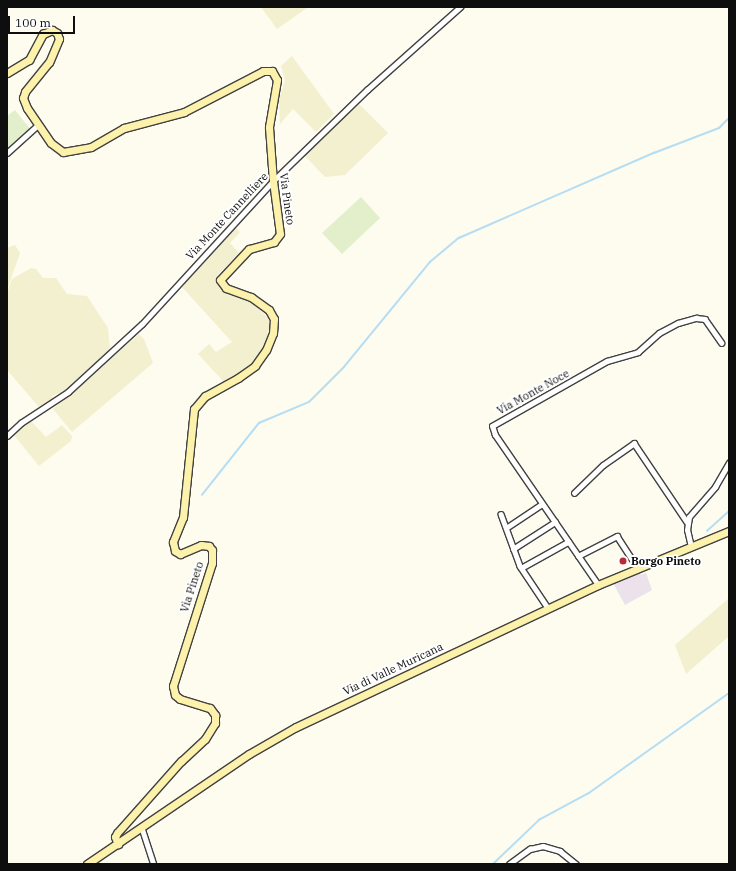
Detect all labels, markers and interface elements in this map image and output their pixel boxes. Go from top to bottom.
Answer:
scale bar [10,8,77,34]
text: 100 m [15,15,51,30]
street label: Via Monte Cannelliere [183,170,271,262]
street label: Via Pineto [277,172,297,226]
street label: Via Monte Noce [495,367,571,417]
place label: Borgo Pineto [631,554,701,568]
marker: Borgo Pineto [618,556,628,566]
street label: Via Pineto [178,560,206,614]
street label: Via di Valle Muricana [341,640,445,698]

